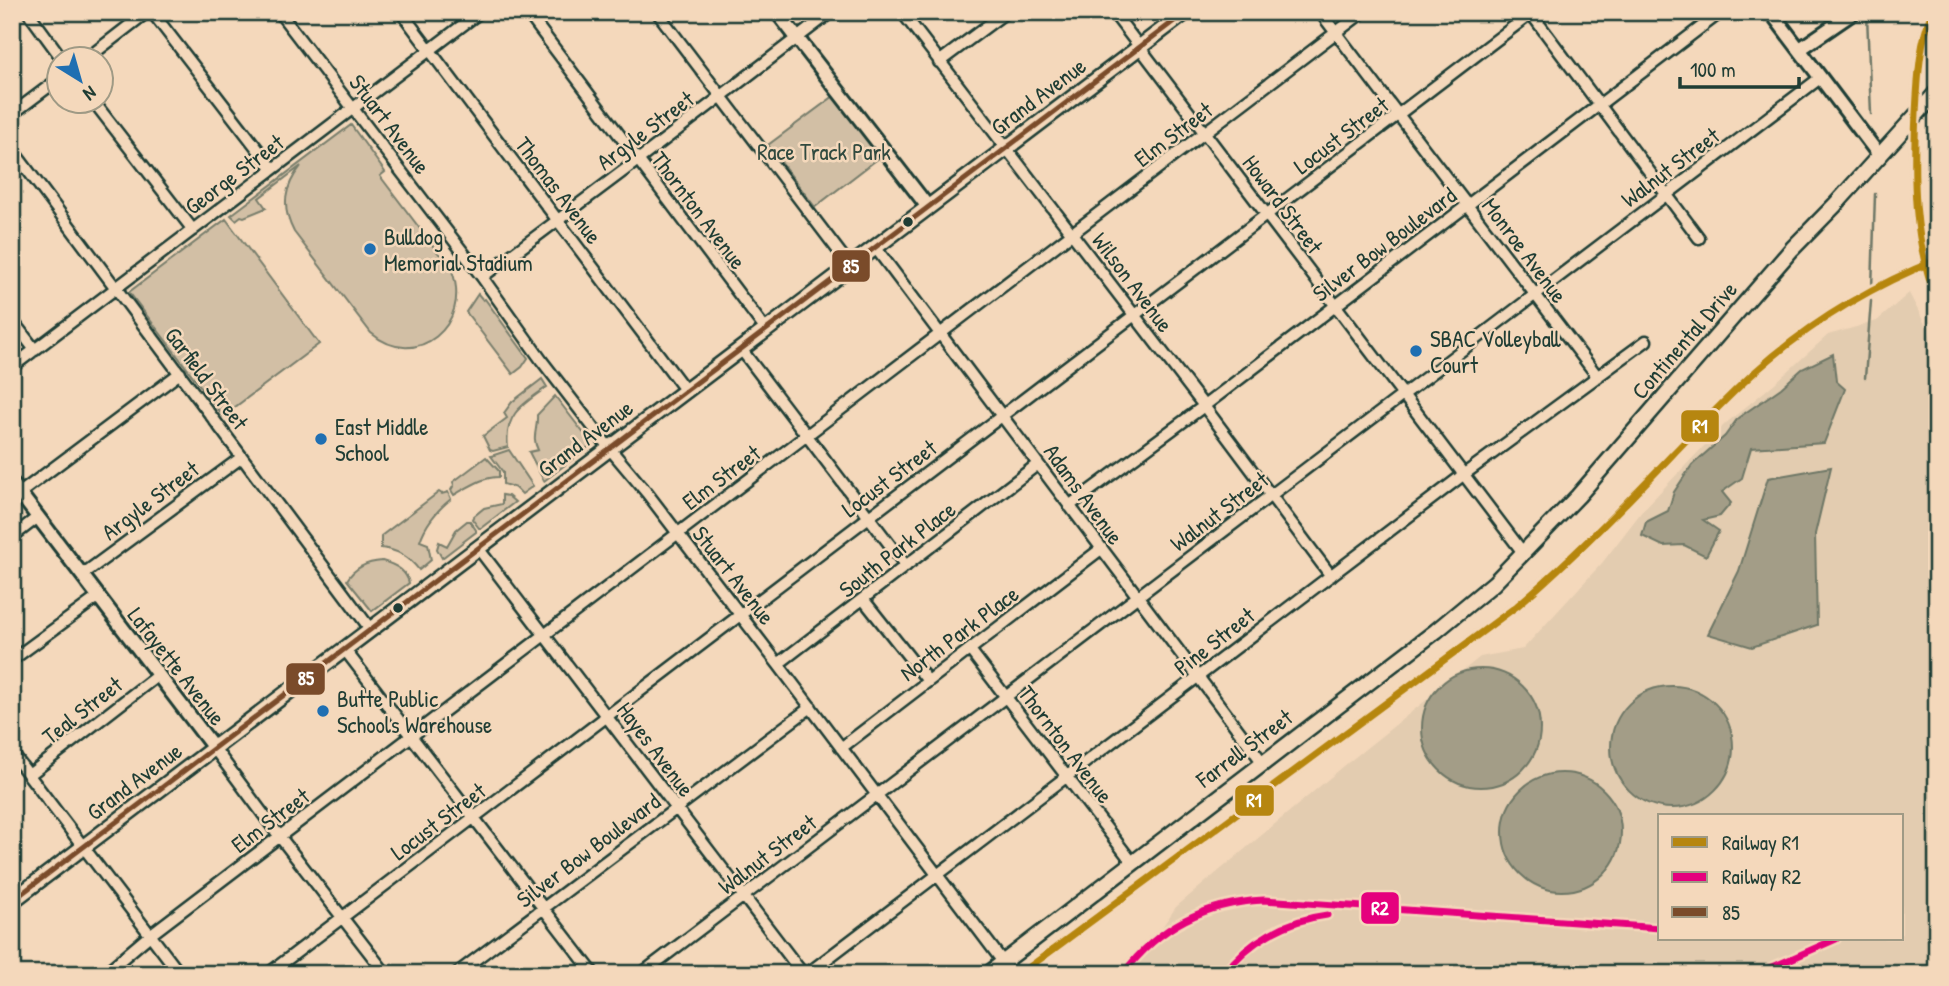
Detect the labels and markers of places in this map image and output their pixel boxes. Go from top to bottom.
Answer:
unlabelled marker [901,215,915,229]
place label: Bulldog Memorial Stadium [384,221,533,278]
marker: Bulldog Memorial Stadium [362,241,378,257]
place label: SBAC Volleyball Court [1430,323,1562,380]
marker: SBAC Volleyball Court [1408,343,1424,359]
place label: East Middle School [335,411,428,468]
marker: East Middle School [313,431,329,447]
unlabelled marker [391,601,405,615]
place label: Butte Public Schools Warehouse [337,683,492,740]
marker: Butte Public Schools Warehouse [315,703,331,719]

